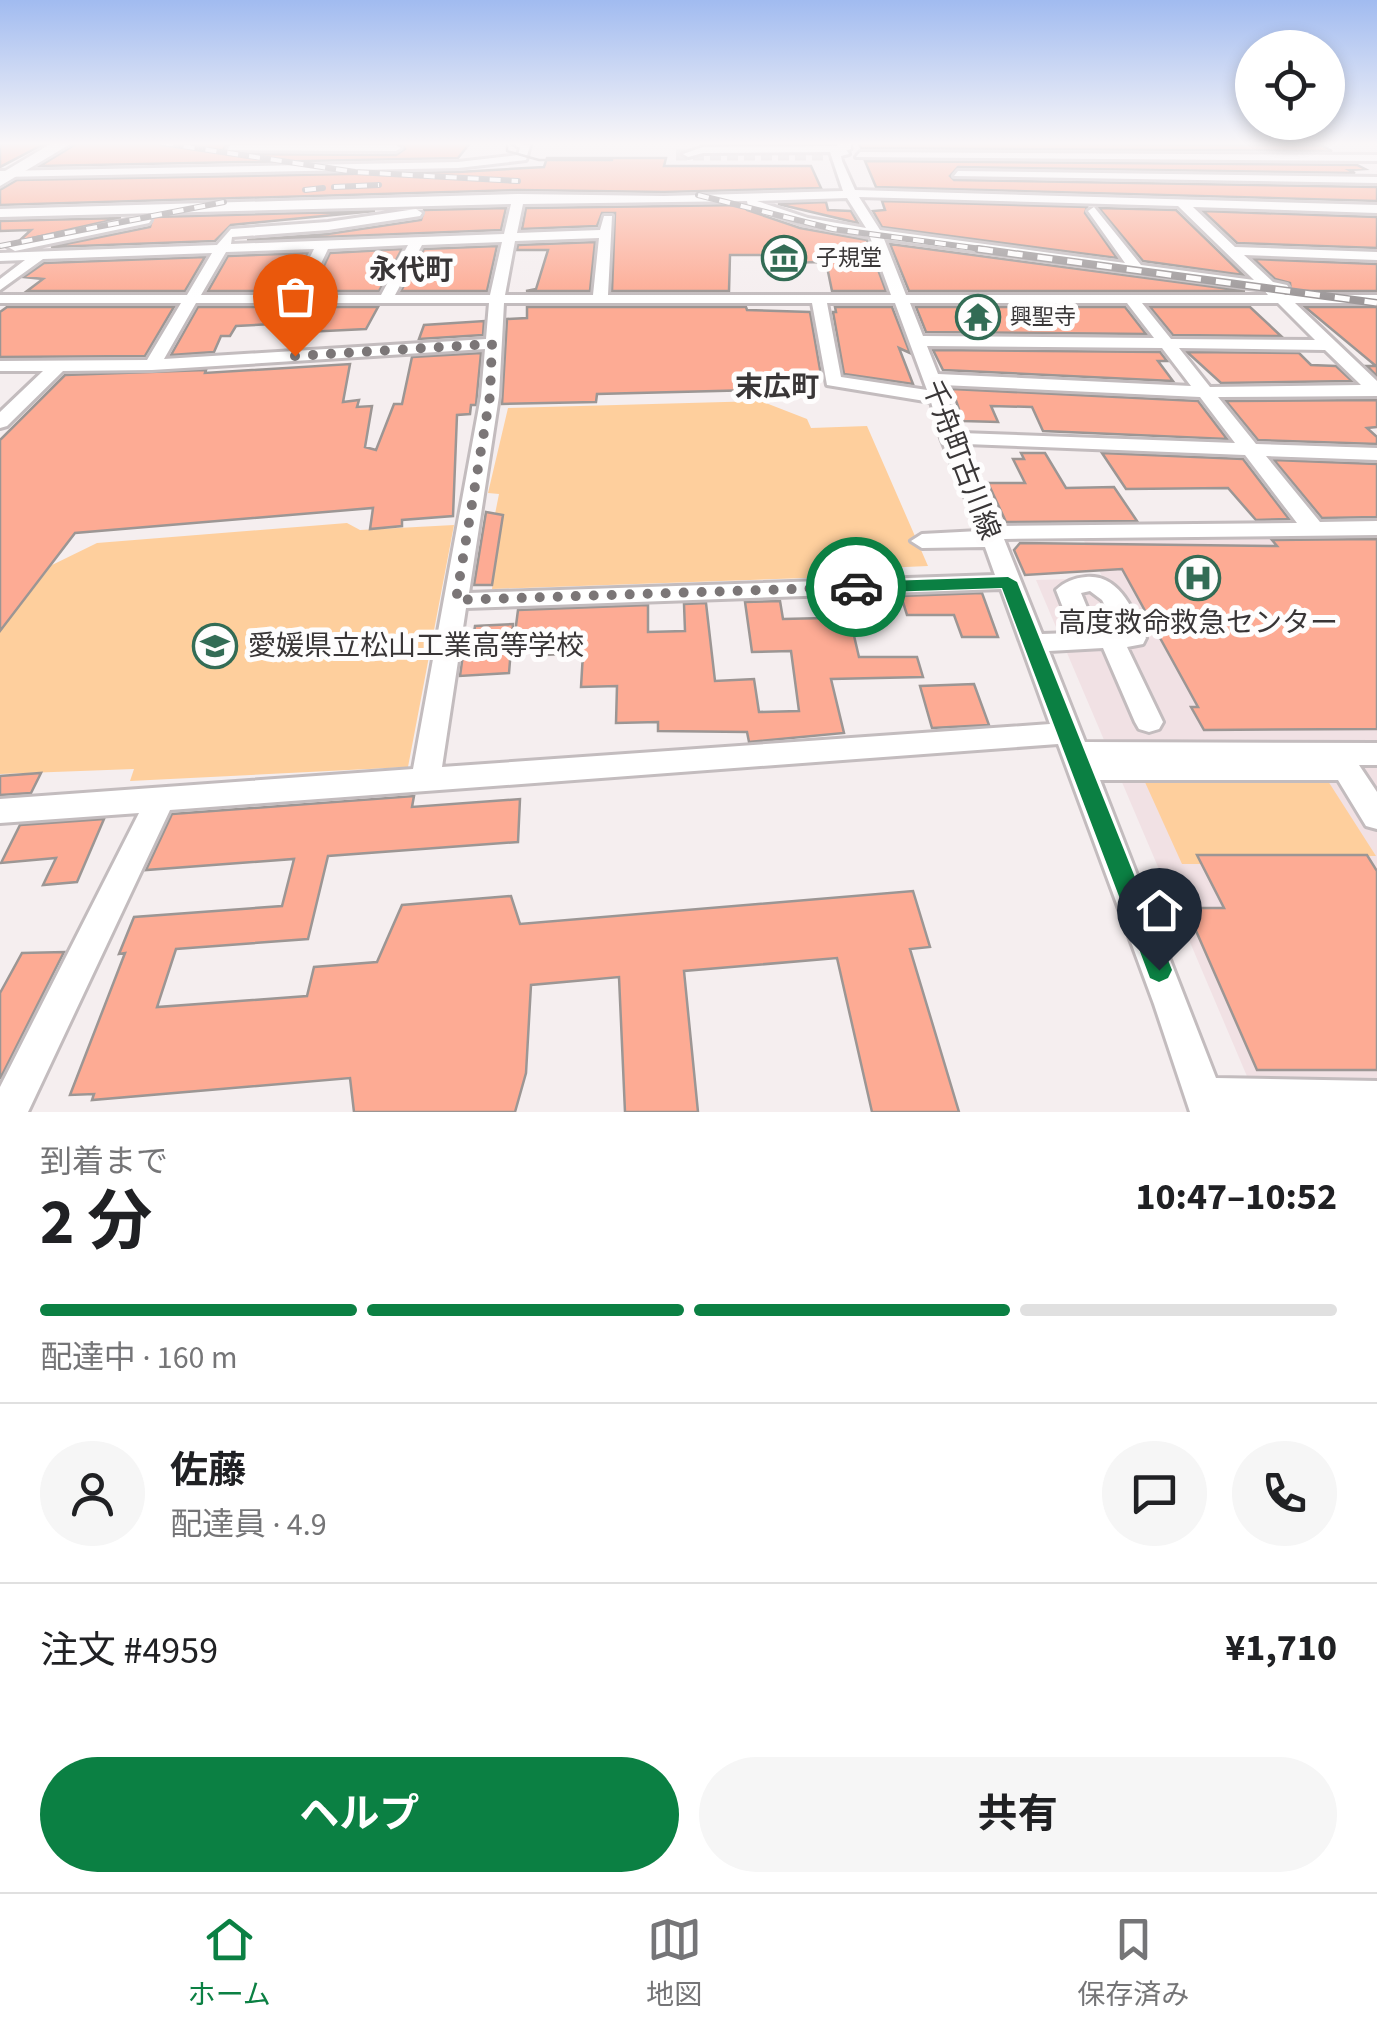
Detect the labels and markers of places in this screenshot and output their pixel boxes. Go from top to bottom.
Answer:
museum icon: 子規堂 [761,235,807,281]
place label: 子規堂 [816,242,882,274]
pin [253,254,338,357]
temple icon: 興聖寺 [955,294,1001,340]
place label: 興聖寺 [1010,301,1076,333]
hospital icon: 高度救命救急センター [1175,555,1221,601]
place label: 高度救命救急センター [1058,603,1338,643]
school or university icon: 愛媛県立松山工業高等学校 [192,623,238,669]
place label: 愛媛県立松山工業高等学校 [248,626,584,666]
pin [1117,868,1202,971]

